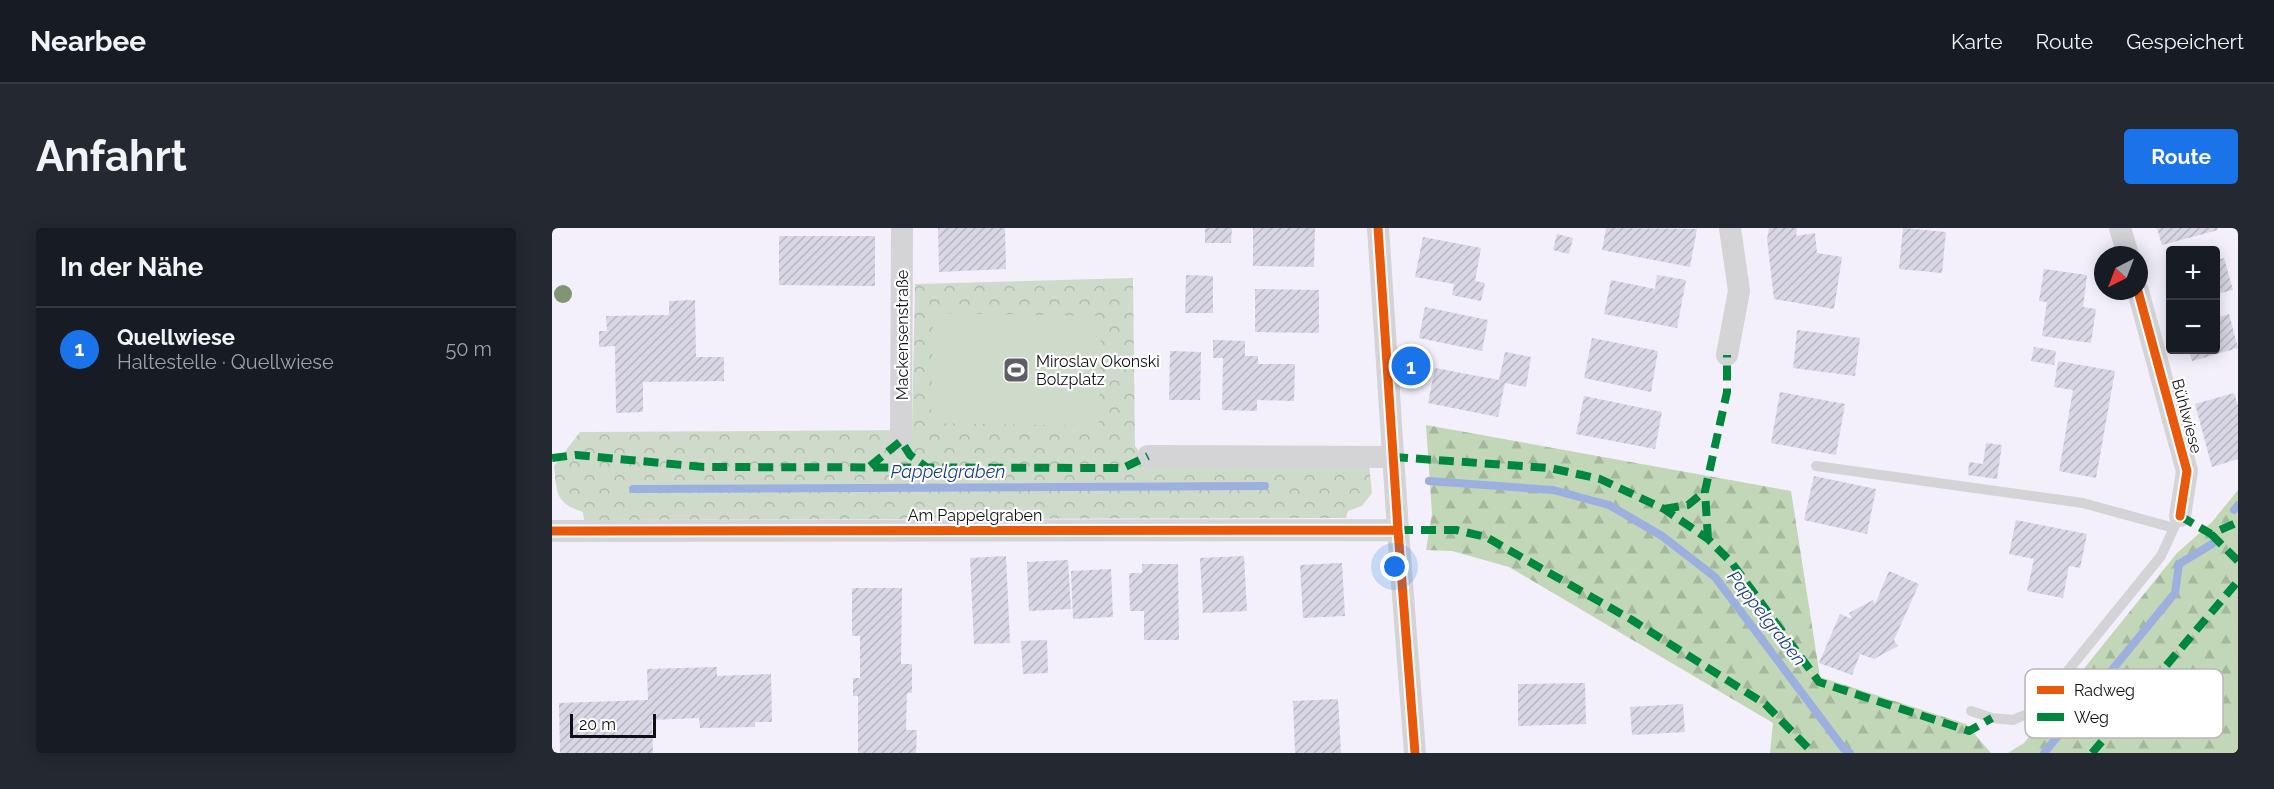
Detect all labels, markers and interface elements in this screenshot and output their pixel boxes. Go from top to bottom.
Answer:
text: Nearbee [30,25,146,58]
text: Karte [1951,29,2003,54]
text: Route [2036,29,2093,54]
text: Gespeichert [2126,29,2244,54]
button: Route [2124,129,2238,184]
text: Anfahrt [36,132,187,181]
north arrow [2094,246,2148,300]
map controls [2166,246,2220,354]
button: + [2166,246,2220,300]
text: In der Nähe [60,252,203,282]
street label: Mackensenstraße [893,270,912,400]
button: − [2166,300,2220,354]
text: Quellwiese [117,324,235,350]
text: 1 [75,337,84,361]
text: 50 m [445,337,492,361]
pin: 1 [1392,344,1430,388]
text: Haltestelle · Quellwiese [117,350,334,374]
place label: Miroslav Okonski Bolzplatz [1036,352,1160,389]
sports icon: Miroslav Okonski Bolzplatz [1001,355,1031,385]
street label: Bühlwiese [2168,377,2206,455]
water label: Pappelgraben [891,461,1005,482]
street label: Am Pappelgraben [908,506,1042,525]
your location [1380,552,1409,581]
water label: Pappelgraben [1723,566,1811,670]
legend [2025,669,2223,738]
text: Radweg [2074,681,2135,700]
text: Weg [2074,708,2109,727]
scale bar [570,711,656,738]
text: 20 m [579,715,616,734]

